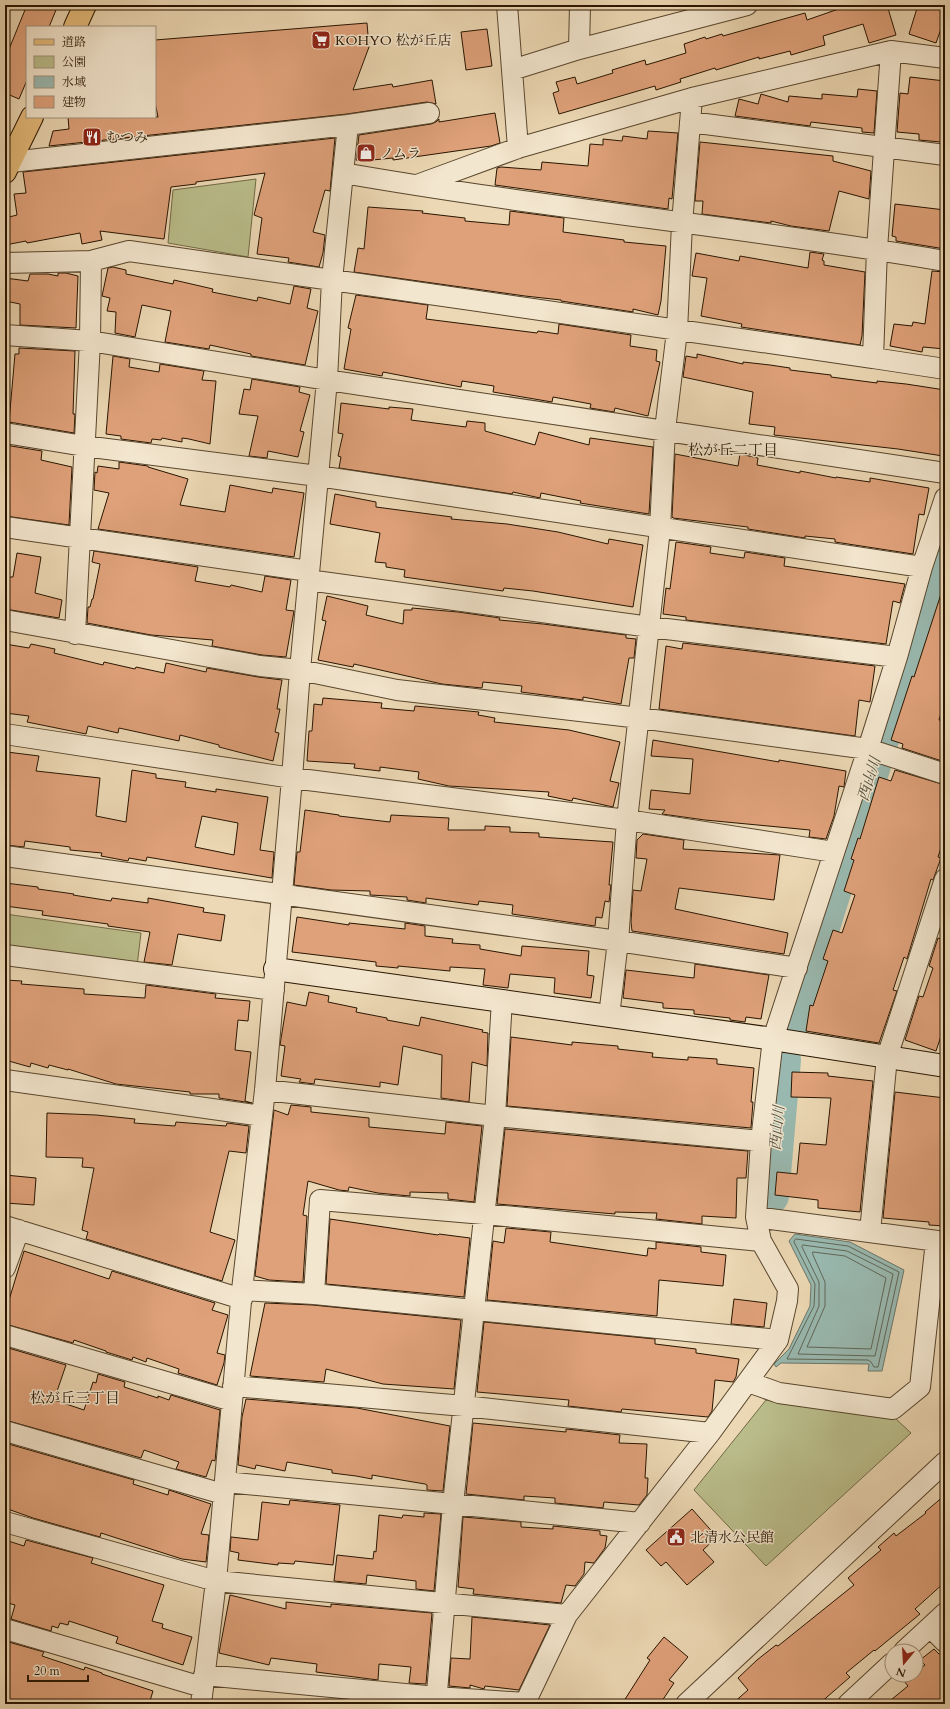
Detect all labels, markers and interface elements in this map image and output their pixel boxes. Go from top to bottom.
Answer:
legend [26,26,156,118]
supermarket icon: KOHYO 松が丘店 [310,29,332,51]
place label: KOHYO 松が丘店 [335,31,452,50]
text: 道路 [62,34,86,50]
text: 公園 [62,54,86,70]
text: 水域 [62,74,86,90]
text: 建物 [62,94,86,110]
restaurant icon: むつみ [81,126,103,148]
place label: むつみ [106,128,148,147]
shop icon: ノムラ [355,142,377,164]
place label: ノムラ [380,144,421,163]
district label: 松が丘二丁目 [688,440,778,460]
water label: 西山川 [853,753,886,803]
water label: 西山川 [765,1103,789,1151]
district label: 松が丘三丁目 [30,1388,120,1408]
public building icon: 北清水公民館 [665,1526,687,1548]
place label: 北清水公民館 [690,1528,774,1547]
north arrow [884,1643,924,1683]
scale bar [28,1657,88,1683]
text: 20 m [34,1663,61,1679]
text: N [894,1663,908,1681]

